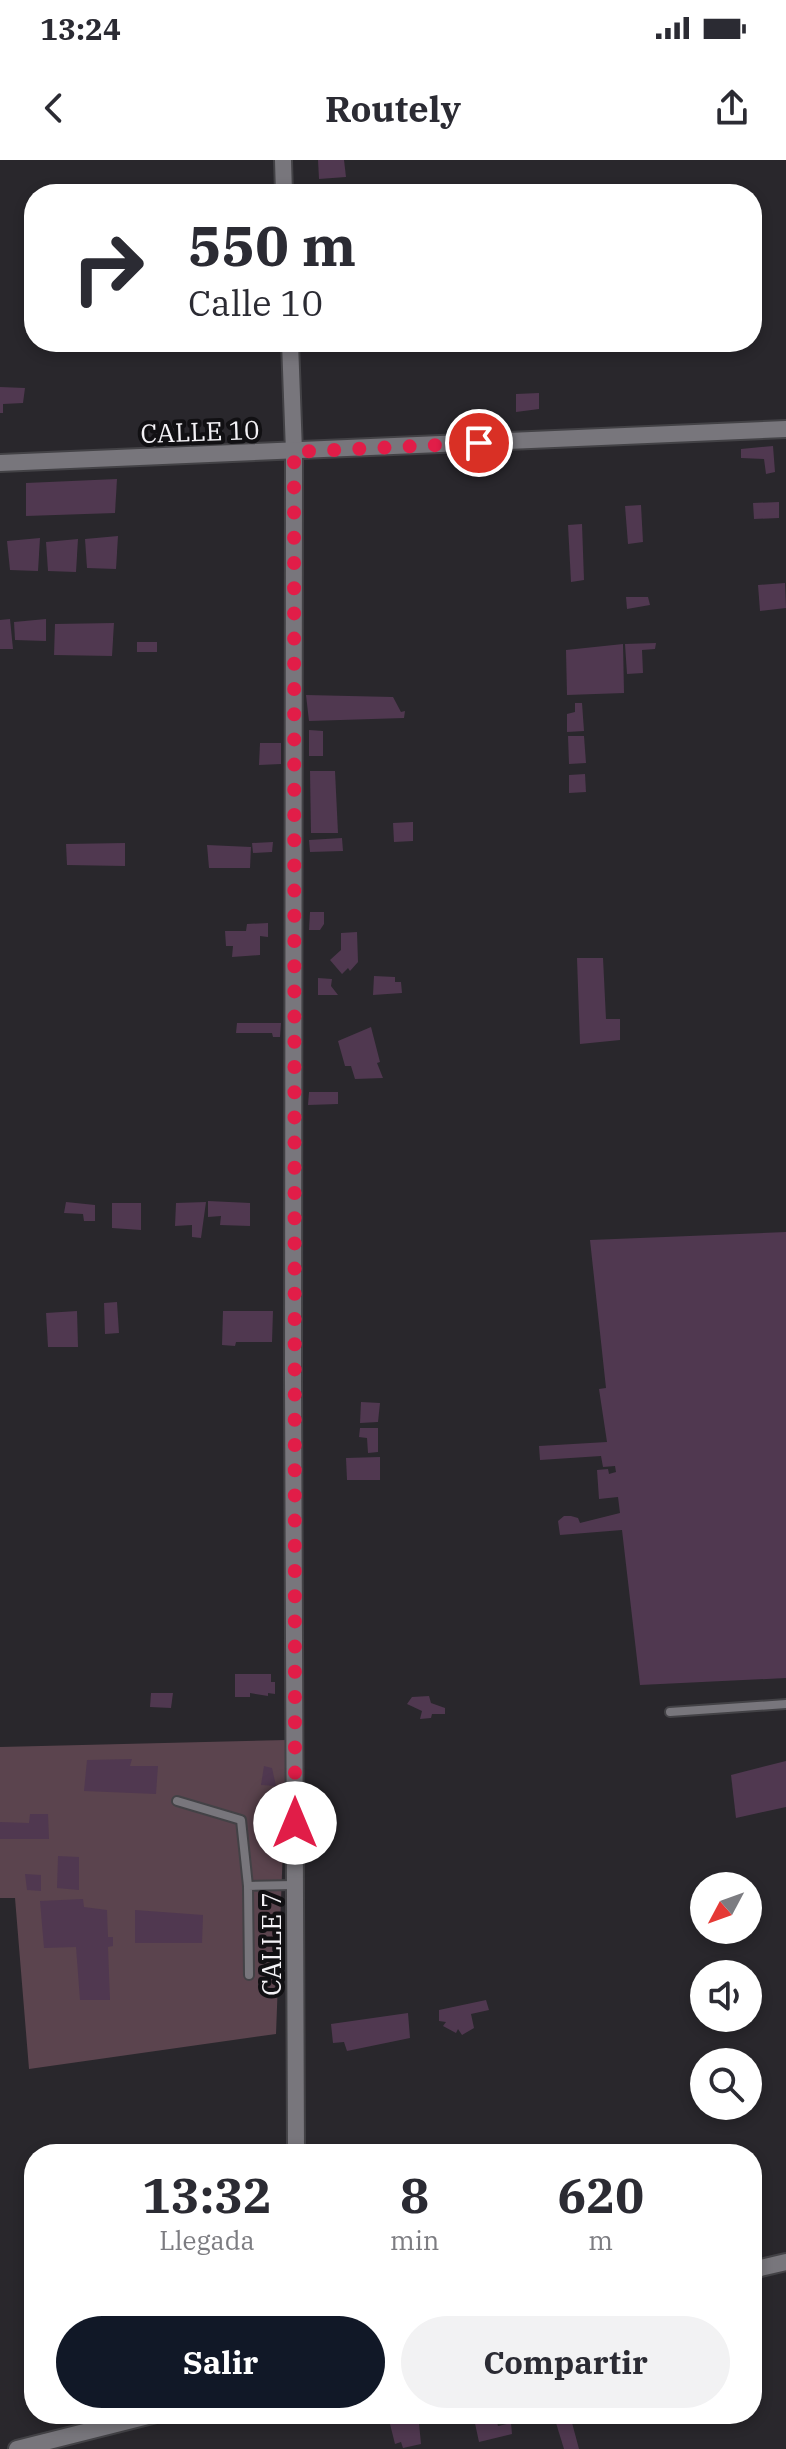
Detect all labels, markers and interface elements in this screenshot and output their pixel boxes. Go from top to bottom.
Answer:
text: 13:24 [40,9,121,48]
text: Routely [325,85,461,132]
icon: back [32,86,76,130]
icon: share [710,86,754,130]
text: 550 m [188,209,356,281]
icon: right [56,216,160,320]
text: Calle 10 [188,279,323,326]
pin [445,409,513,477]
street label: CALLE 10 [140,412,260,450]
icon: arrive [457,421,501,465]
position arrow [253,1781,337,1865]
north arrow [690,1872,762,1944]
map controls [690,1872,762,2120]
street label: CALLE 7 [254,1892,288,1996]
button: sound [690,1960,762,2032]
button: search [690,2048,762,2120]
text: 13:32 [142,2164,272,2226]
text: 8 [400,2164,429,2226]
text: 620 [558,2164,644,2226]
text: Llegada [159,2223,255,2257]
text: min [390,2223,439,2257]
text: m [588,2223,613,2257]
button: Salir [56,2316,385,2408]
button: Compartir [401,2316,730,2408]

